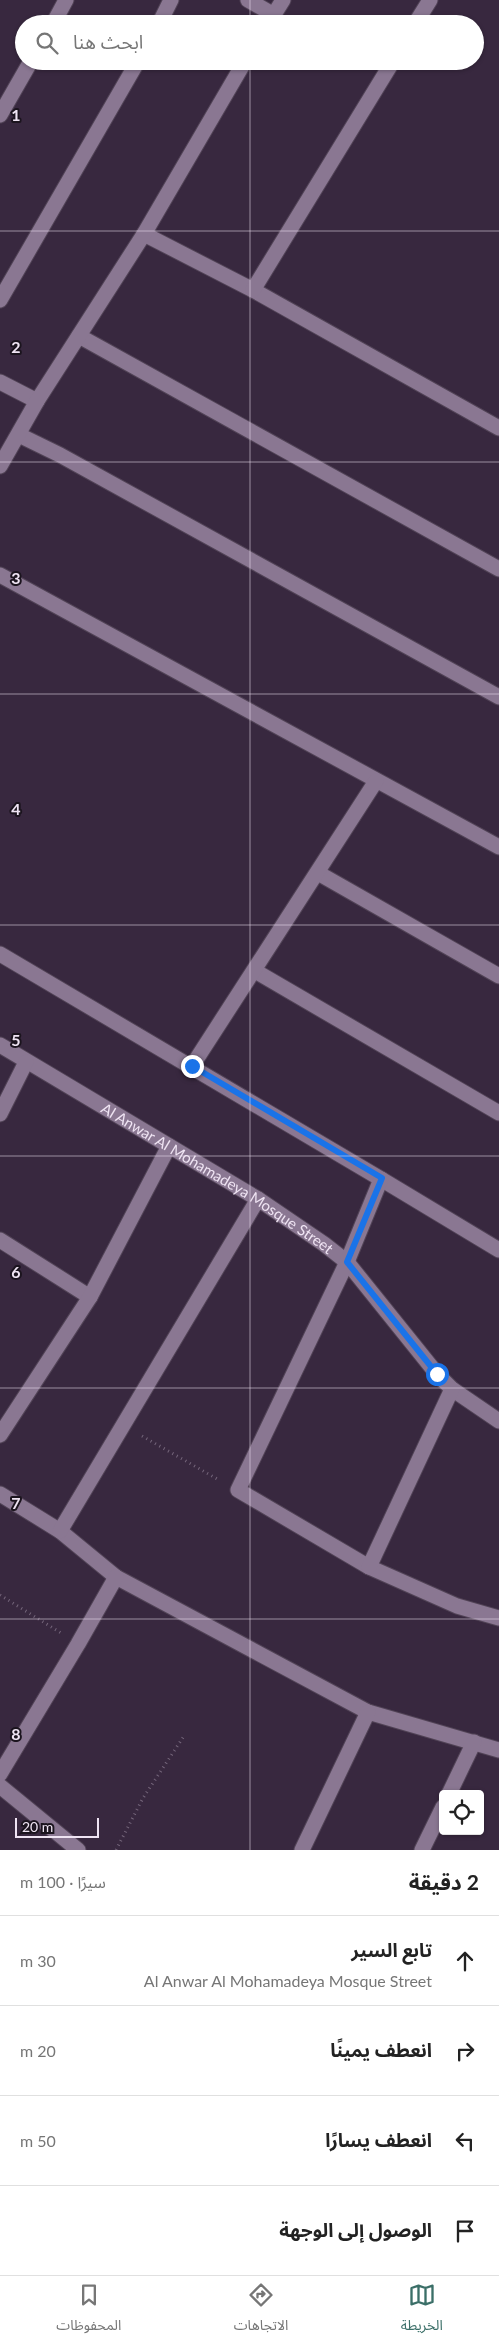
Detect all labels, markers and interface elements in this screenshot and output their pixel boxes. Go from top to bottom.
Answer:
search box [15,15,484,70]
icon: search [33,29,61,57]
text: ابحث هنا [73,30,143,53]
text: 1 [11,105,21,124]
text: 2 [11,337,21,356]
text: 3 [11,568,21,587]
text: 4 [11,799,21,818]
text: 5 [11,1030,21,1049]
route end [181,1055,204,1078]
street label: Al Anwar Al Mohamadeya Mosque Street [98,1099,338,1258]
text: 6 [11,1262,21,1281]
route start [426,1363,449,1386]
text: 7 [11,1493,21,1512]
text: 8 [11,1724,21,1743]
map controls [439,1790,484,1835]
button: locate [439,1790,484,1835]
scale bar [15,1815,99,1838]
text: 20 m [22,1818,53,1835]
text: 2 دقيقة [409,1869,479,1894]
text: سيرًا · 100 m [20,1872,106,1891]
text: تابع السير [351,1938,432,1961]
icon: ahead [451,1947,479,1975]
text: 30 m [20,1951,56,1970]
text: Al Anwar Al Mohamadeya Mosque Street [144,1971,432,1990]
icon: right [451,2037,479,2065]
text: انعطف يمينًا [330,2038,432,2061]
text: 20 m [20,2041,56,2060]
icon: left [451,2127,479,2155]
text: انعطف يسارًا [325,2128,432,2151]
text: 50 m [20,2131,56,2150]
icon: arrive [451,2217,479,2245]
text: الوصول إلى الوجهة [279,2218,432,2241]
tab: المحفوظات [56,2281,121,2340]
tab: الاتجاهات [234,2281,288,2340]
tab: الخريطة [401,2281,443,2340]

